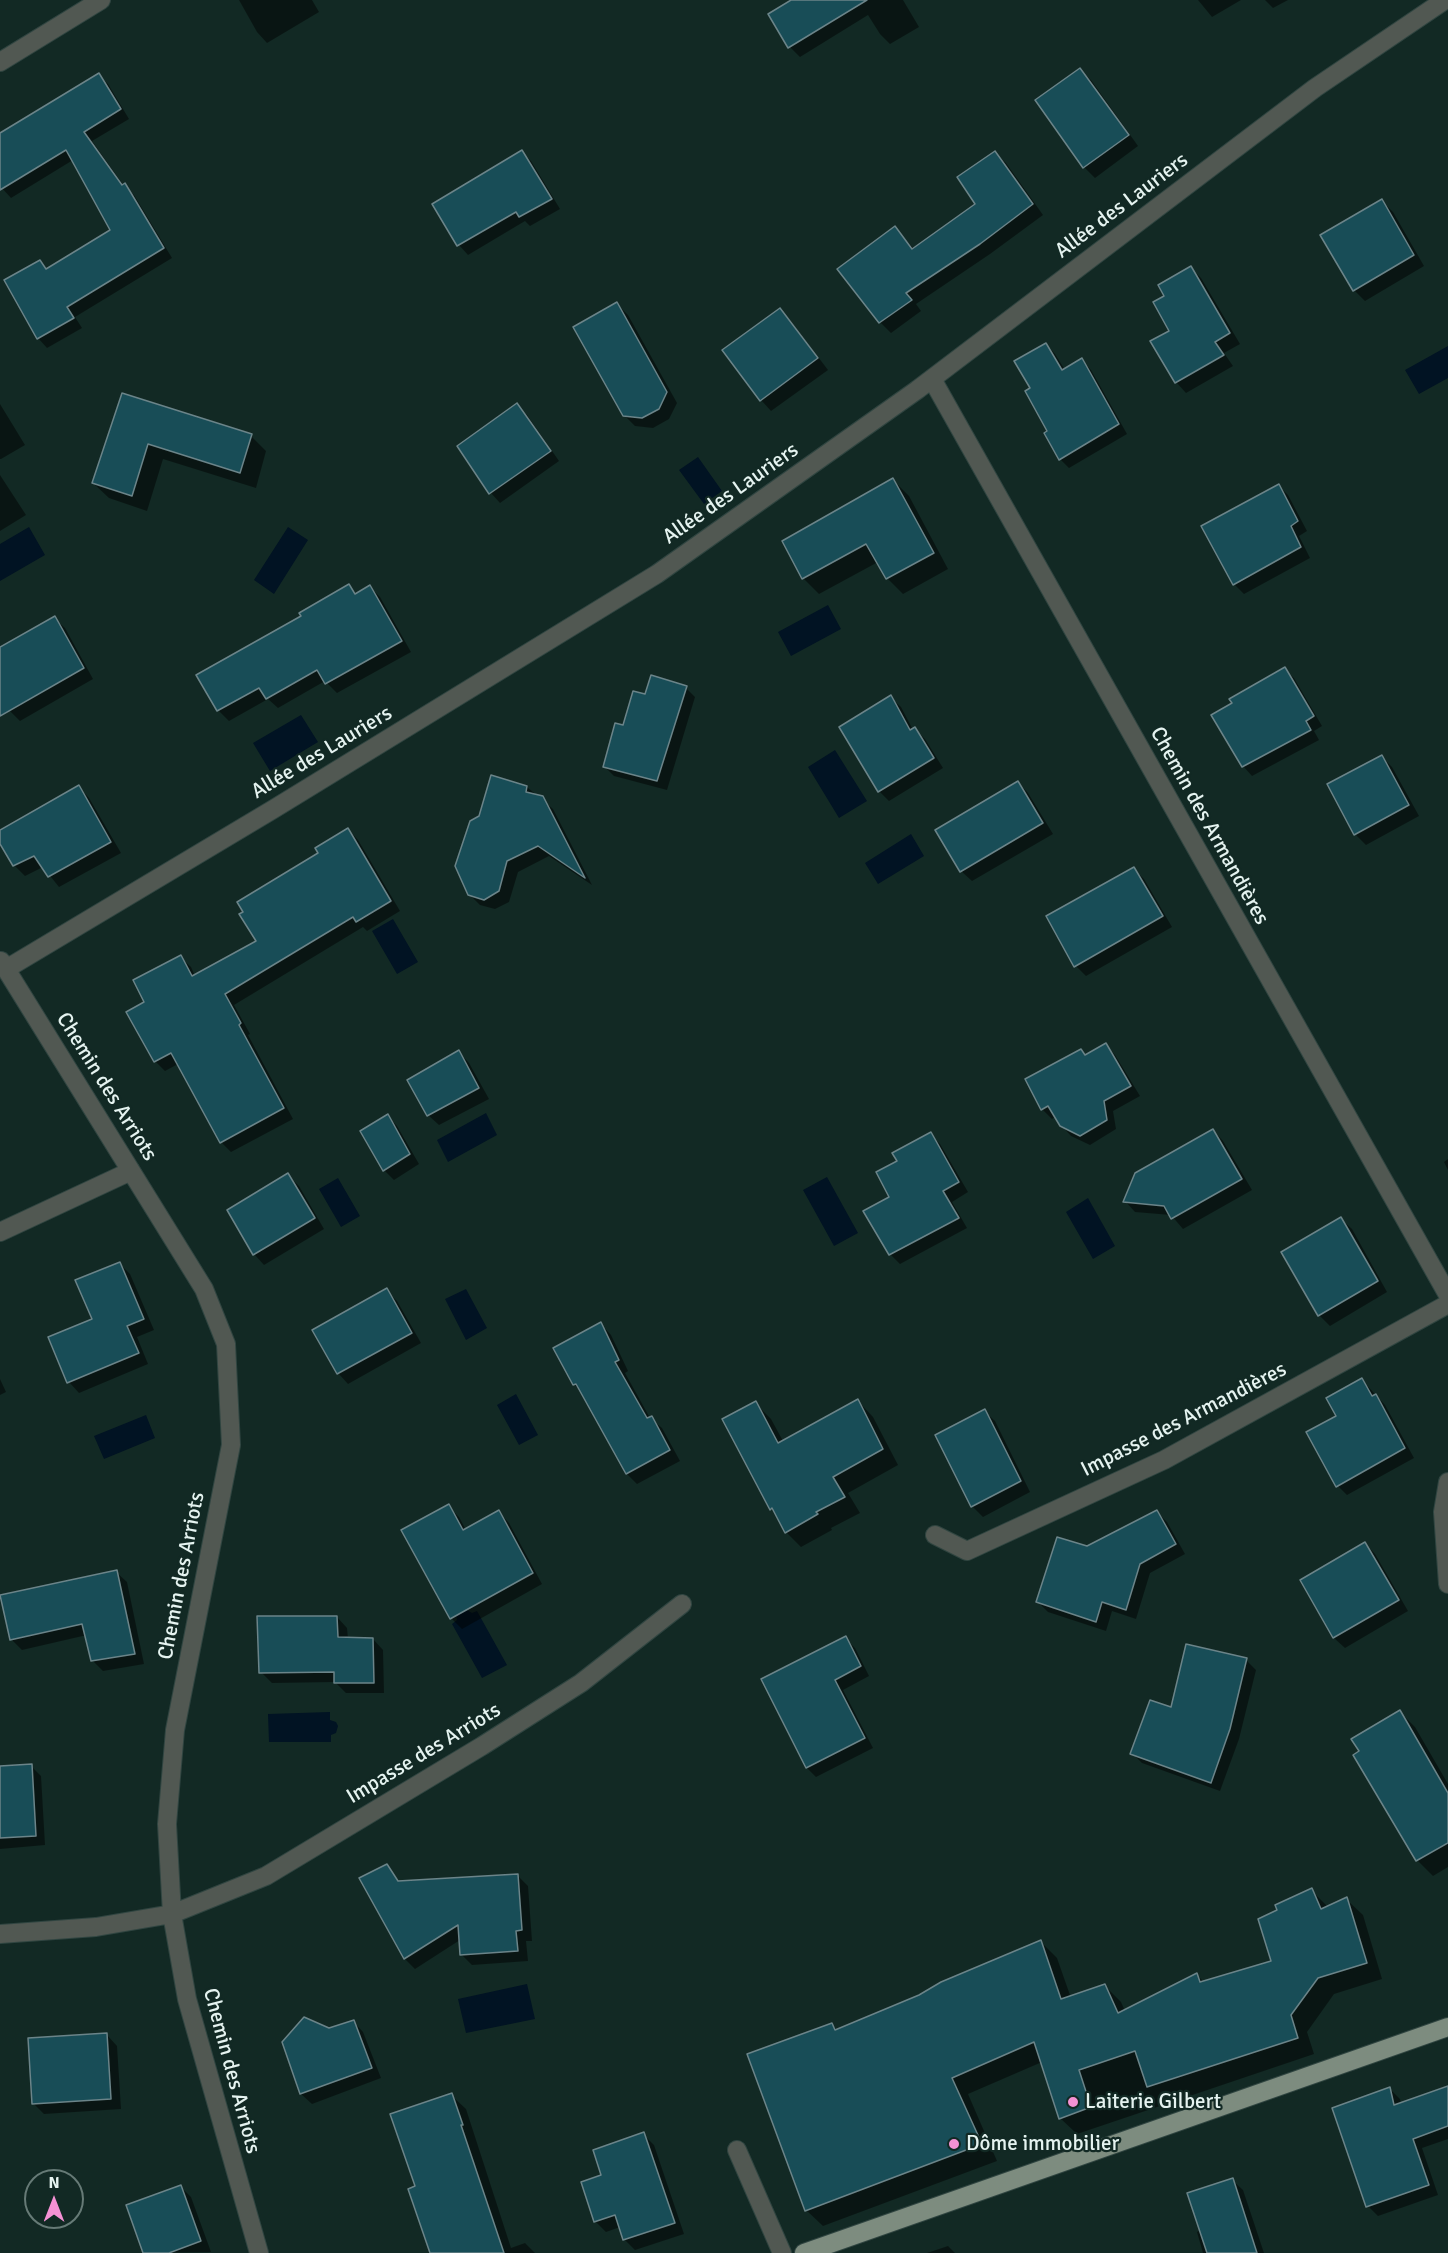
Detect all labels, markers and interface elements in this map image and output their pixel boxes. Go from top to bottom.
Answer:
street label: Allée des Lauriers [1051,148,1193,264]
street label: Allée des Lauriers [658,438,804,550]
street label: Allée des Lauriers [247,701,397,805]
street label: Chemin des Armandières [1144,723,1274,929]
street label: Chemin des Arriots [50,1008,162,1166]
street label: Impasse des Armandières [1077,1357,1291,1483]
street label: Chemin des Arriots [153,1490,211,1662]
street label: Impasse des Arriots [342,1698,506,1810]
street label: Chemin des Arriots [197,1986,265,2156]
place label: Laiterie Gilbert [1085,2089,1221,2115]
marker: Laiterie Gilbert [1066,2095,1080,2109]
place label: Dôme immobilier [966,2131,1119,2157]
marker: Dôme immobilier [947,2137,961,2151]
north arrow [24,2169,84,2229]
text: N [48,2173,60,2193]

